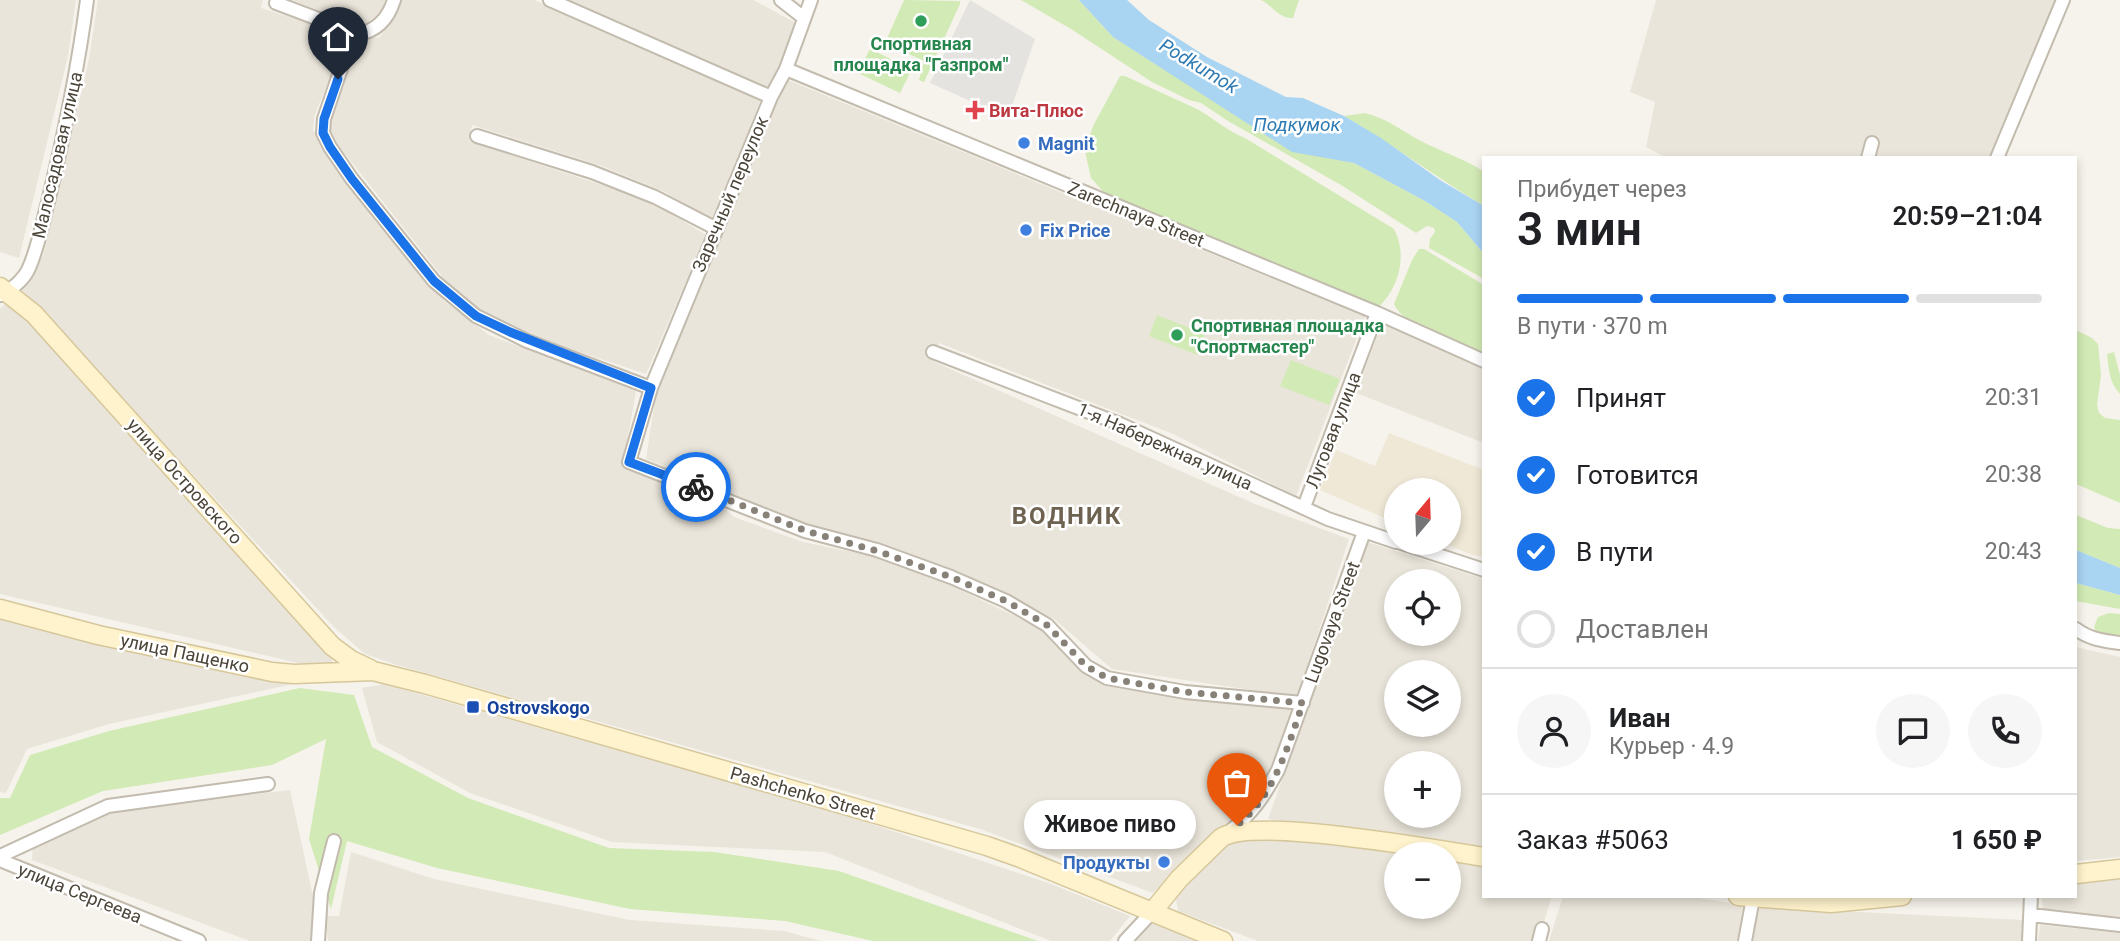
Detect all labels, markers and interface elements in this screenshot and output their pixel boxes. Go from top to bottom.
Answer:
pin [308,7,368,79]
marker: Спортивная площадка "Газпром" [913,13,929,29]
icon: home [319,18,357,56]
place label: Спортивная площадка "Газпром" [834,33,1009,75]
water label: Podkumok [1155,34,1243,99]
street label: Малосадовая улица [28,70,86,240]
place label: Вита-Плюс [989,100,1083,121]
marker: Вита-Плюс [967,102,983,118]
street label: Заречный переулок [688,113,772,275]
water label: Подкумок [1254,113,1341,136]
place label: Magnit [1038,133,1095,154]
marker: Magnit [1016,135,1032,151]
text: Прибудет через [1517,176,1687,203]
street label: Zarechnaya Street [1065,177,1207,251]
text: 20:59–21:04 [1892,201,2042,231]
text: 3 мин [1517,202,1642,256]
place label: Fix Price [1040,220,1111,241]
marker: Fix Price [1018,222,1034,238]
text: В пути · 370 m [1517,313,1668,340]
place label: Спортивная площадка "Спортмастер" [1191,315,1385,357]
marker: Спортивная площадка "Спортмастер" [1169,327,1185,343]
street label: Луговая улица [1301,369,1365,491]
icon: check [1517,379,1555,417]
text: Принят [1576,383,1666,413]
text: 20:31 [1985,384,2042,411]
street label: 1-я Набережная улица [1074,398,1256,494]
street label: улица Островского [123,414,247,548]
courier [661,452,731,522]
icon: check [1517,456,1555,494]
text: Готовится [1576,460,1699,490]
text: 20:38 [1985,461,2042,488]
icon: bike [677,468,715,506]
north arrow [1384,478,1461,555]
map controls [1384,478,1461,919]
district label: ВОДНИК [1012,502,1122,530]
icon: check [1517,533,1555,571]
text: В пути [1576,537,1653,567]
text: 20:43 [1985,538,2042,565]
street label: Lugovaya Street [1300,558,1364,686]
button: locate [1384,569,1461,646]
text: Доставлен [1576,614,1709,644]
street label: улица Пащенко [119,629,251,677]
button: layers [1384,660,1461,737]
button: person [1517,694,1591,768]
button: chat [1876,694,1950,768]
button: phone [1968,694,2042,768]
place label: Ostrovskogo [487,697,590,718]
marker: Ostrovskogo [465,699,481,715]
text: Иван [1609,703,1671,733]
text: Курьер · 4.9 [1609,733,1734,760]
button: + [1384,751,1461,828]
pin [1207,753,1267,825]
street label: Pashchenko Street [728,762,878,824]
icon: bag [1218,764,1256,802]
callout: Живое пиво [1024,800,1195,850]
text: Живое пиво [1044,811,1176,838]
text: Заказ #5063 [1517,825,1669,855]
text: 1 650 ₽ [1951,825,2042,855]
button: − [1384,842,1461,919]
place label: Продукты [1063,852,1150,873]
marker: Продукты [1156,854,1172,870]
street label: улица Сергеева [15,859,145,927]

